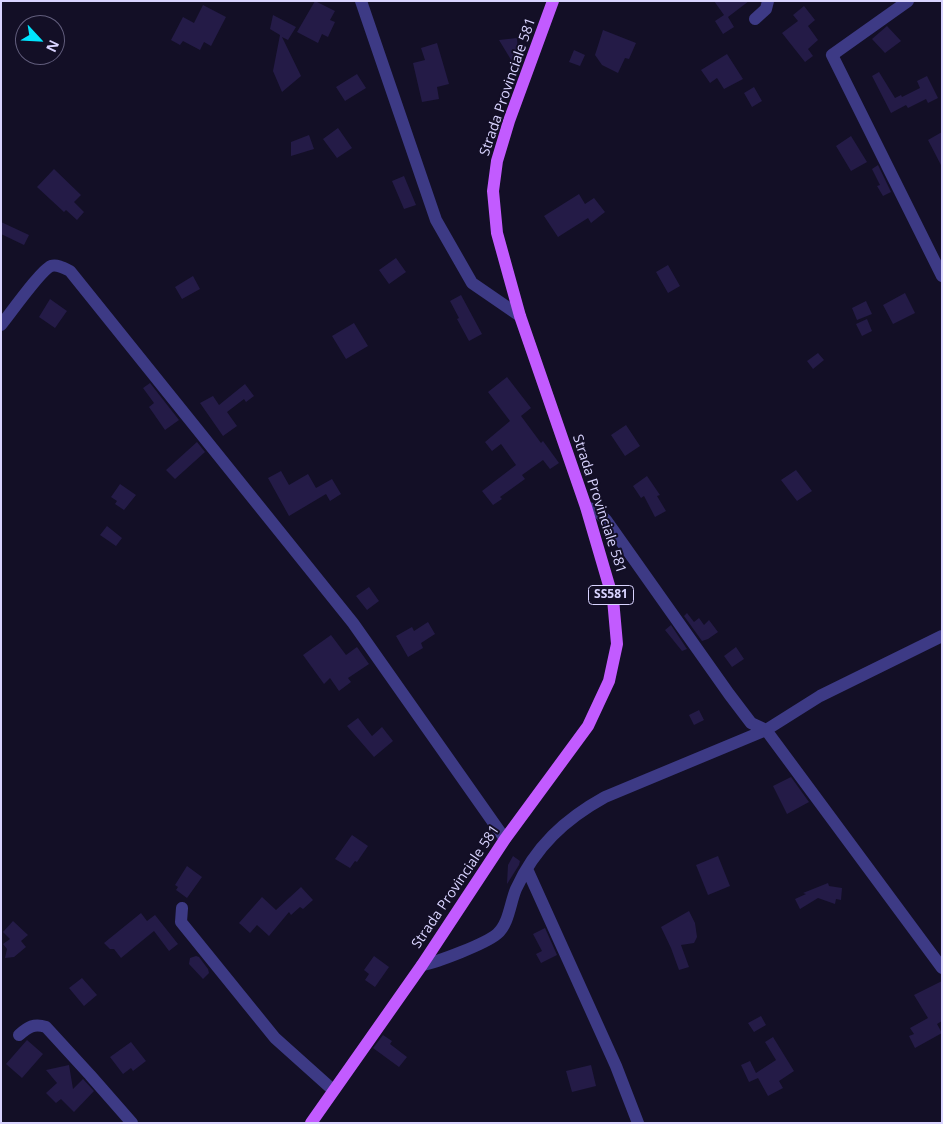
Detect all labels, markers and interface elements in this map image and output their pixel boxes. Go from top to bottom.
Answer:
north arrow [15,15,65,65]
street label: Strada Provinciale 581 [476,16,540,158]
text: N [42,37,64,55]
street label: Strada Provinciale 581 [569,433,629,575]
road number: SS581 [588,586,634,604]
street label: Strada Provinciale 581 [409,822,503,952]

